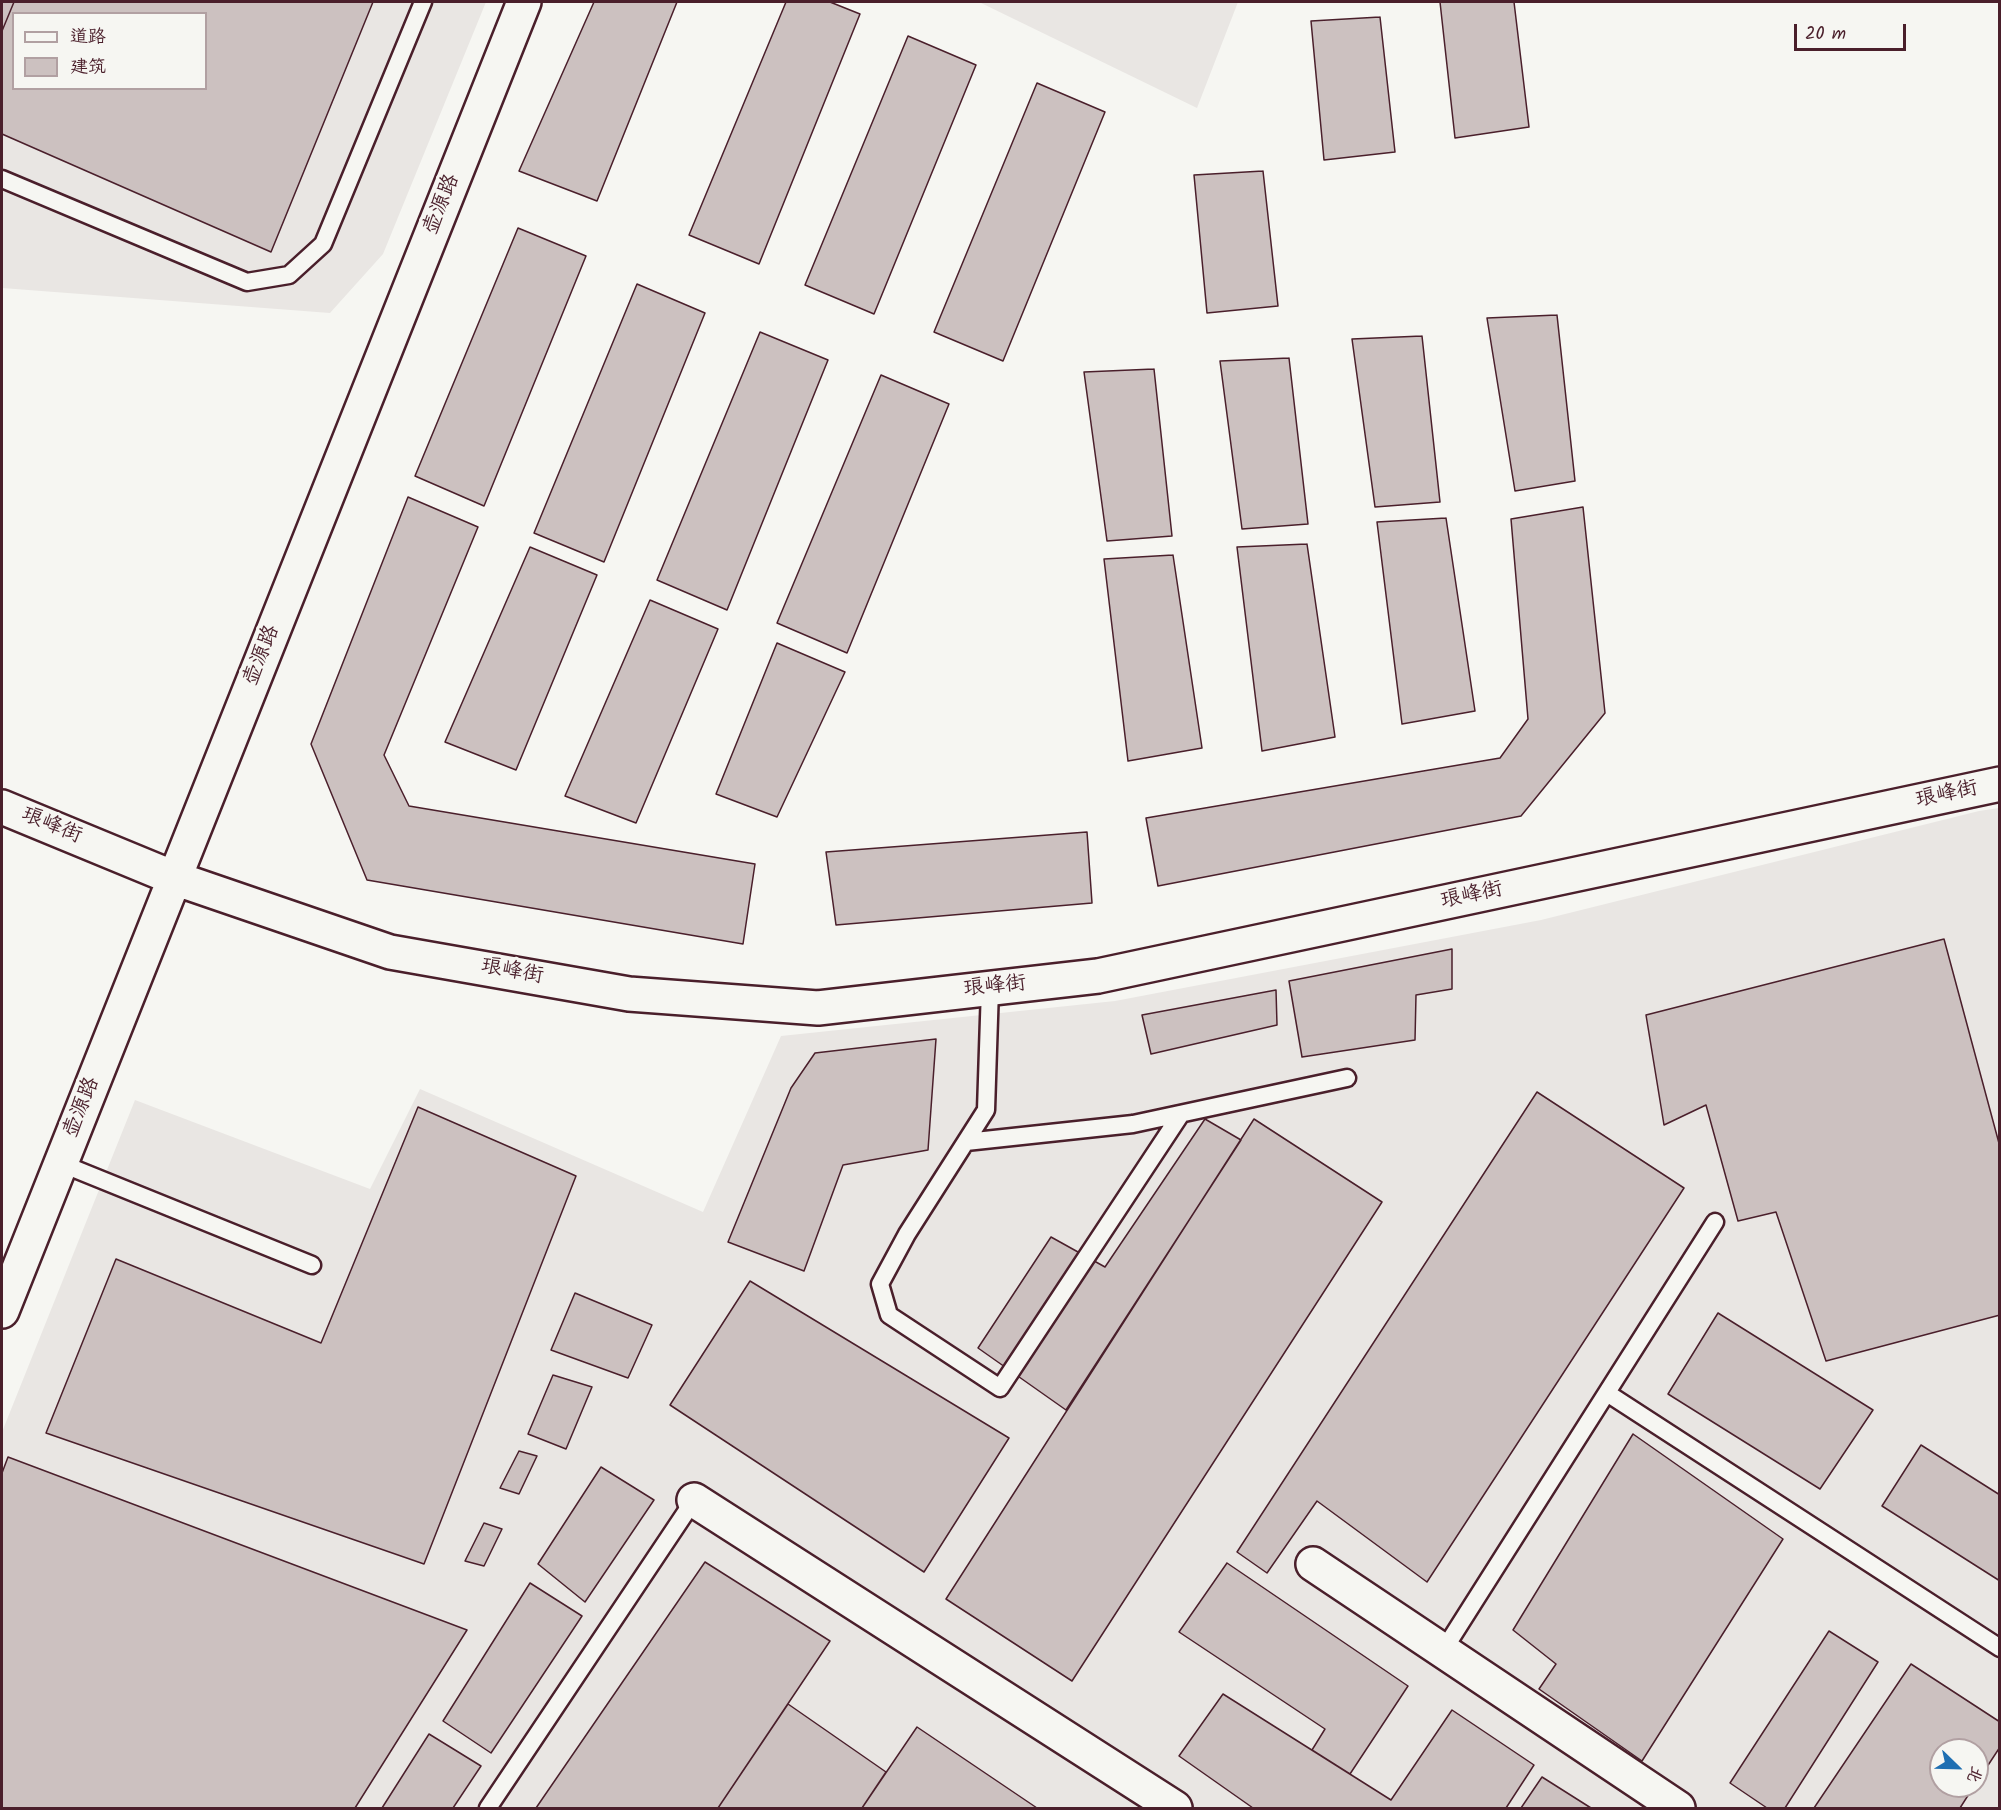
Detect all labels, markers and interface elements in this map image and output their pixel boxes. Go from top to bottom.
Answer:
legend [12,12,207,90]
scale bar [1797,12,1910,50]
text: 20 m [1805,20,1846,49]
text: 道路 [70,23,106,52]
text: 建筑 [70,53,106,82]
street label: 壶源路 [420,171,466,239]
street label: 壶源路 [240,622,286,690]
street label: 琅峰街 [1914,777,1980,815]
street label: 琅峰街 [17,804,85,850]
street label: 琅峰街 [1439,878,1505,916]
street label: 琅峰街 [479,955,545,991]
street label: 琅峰街 [962,972,1028,1004]
street label: 壶源路 [60,1074,106,1142]
north arrow [1929,1738,1989,1798]
text: 北 [1960,1762,1989,1787]

